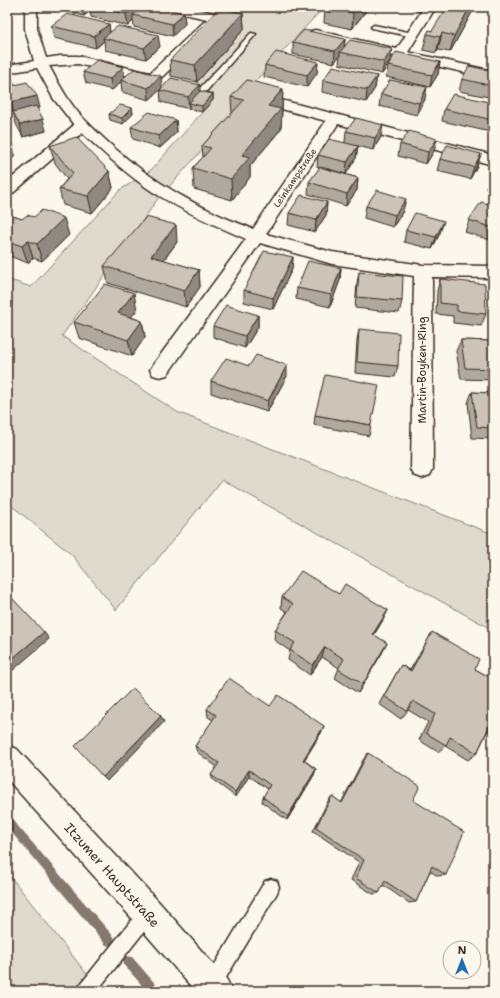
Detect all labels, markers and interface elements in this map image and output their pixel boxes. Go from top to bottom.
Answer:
street label: Leinkampstraße [271,146,319,210]
street label: Martin-Boyken-Ring [415,316,430,423]
street label: Itzumer Hauptstraße [61,819,163,931]
north arrow [442,940,482,980]
text: N [458,943,467,958]

